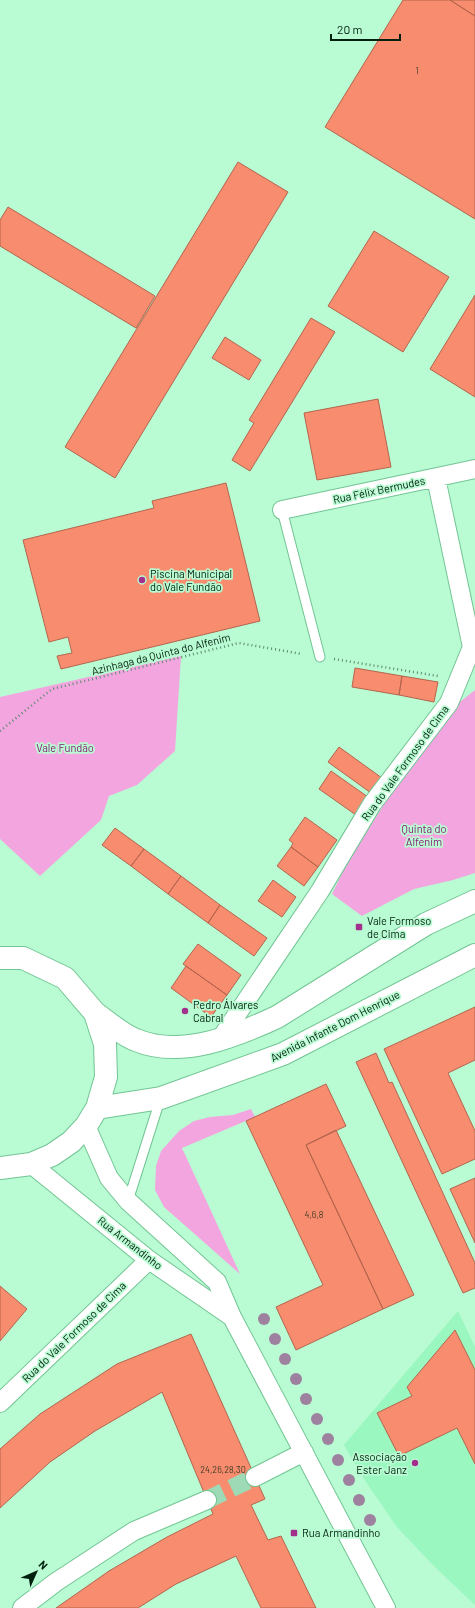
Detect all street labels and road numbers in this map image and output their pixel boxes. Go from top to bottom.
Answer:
street label: Rua Félix Bermudes [332,473,426,506]
street label: Azinhaga da Quinta do Alfenim [90,630,232,677]
street label: Rua do Vale Formoso de Cima [358,702,451,823]
street label: Avenida Infante Dom Henrique [268,987,402,1064]
street label: Rua Armandinho [95,1213,165,1272]
street label: Rua do Vale Formoso de Cima [19,1279,128,1385]

